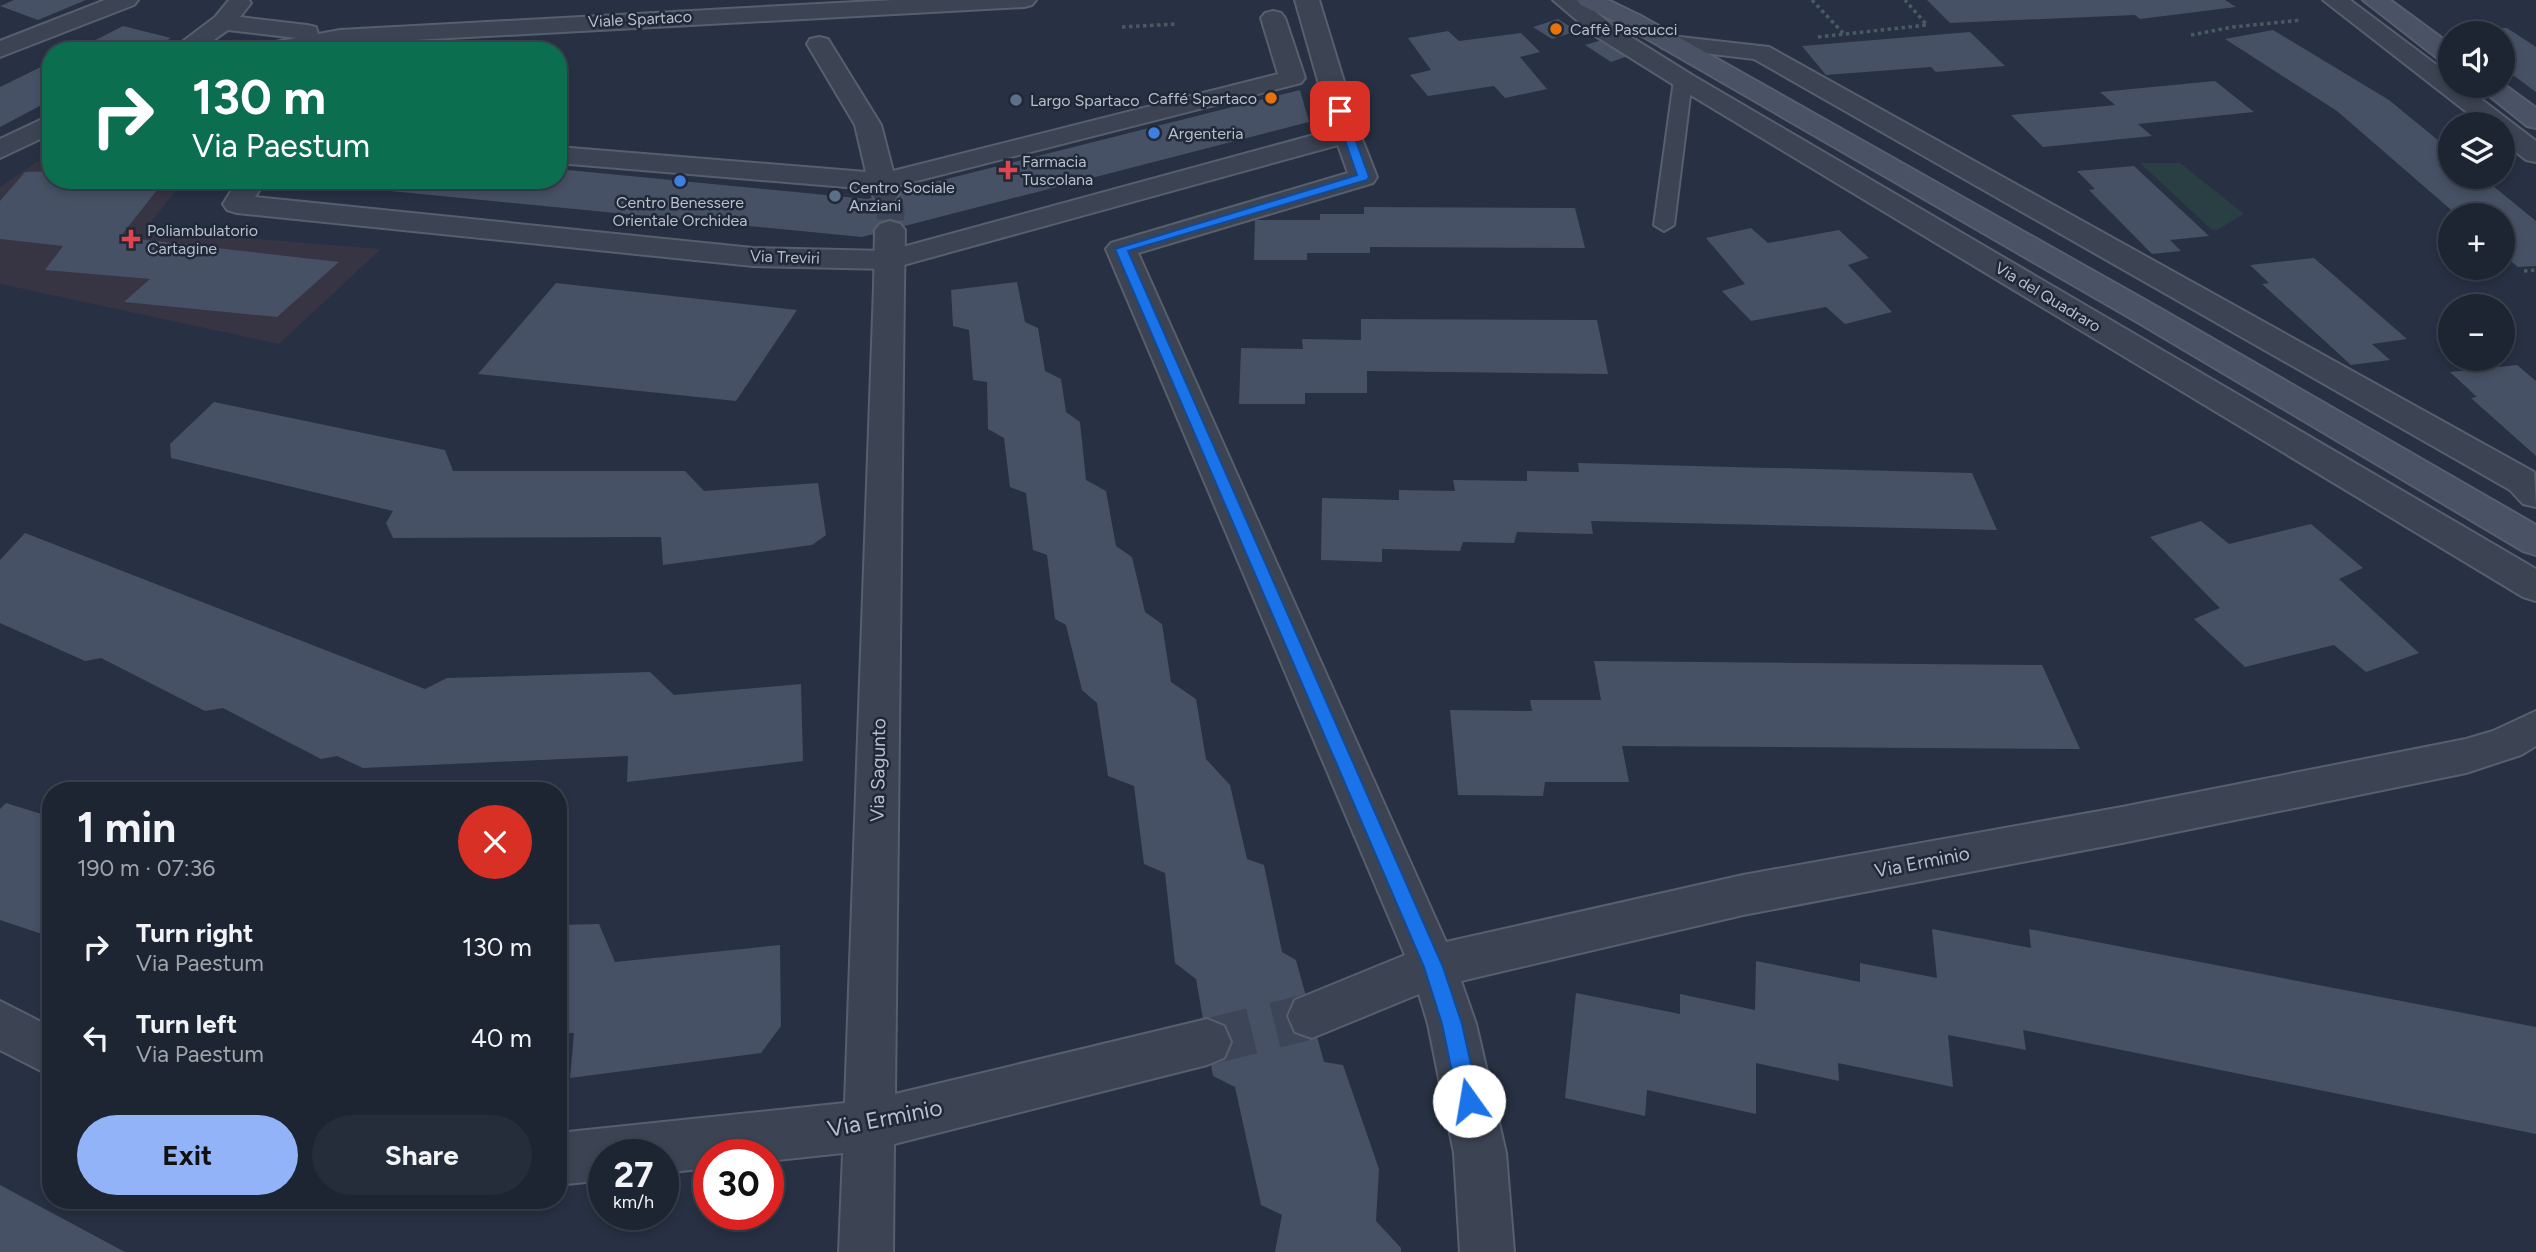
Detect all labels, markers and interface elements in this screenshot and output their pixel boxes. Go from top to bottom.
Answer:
street label: Viale Spartaco [588,7,692,31]
place label: Caffè Pascucci [1570,20,1677,39]
marker: Caffè Pascucci [1548,21,1564,37]
map controls [2438,21,2515,371]
button: sound [2438,21,2515,98]
text: 130 m [192,67,326,126]
icon: right [77,70,168,161]
pin [1310,81,1370,141]
place label: Caffé Spartaco [1148,89,1257,108]
marker: Caffé Spartaco [1263,90,1279,106]
place label: Largo Spartaco [1030,91,1139,110]
marker: Largo Spartaco [1008,92,1024,108]
icon: arrive [1321,92,1359,130]
button: layers [2438,112,2515,189]
place label: Argenteria [1168,124,1243,143]
marker: Argenteria [1146,125,1162,141]
text: Via Paestum [192,127,370,165]
place label: Farmacia Tuscolana [1022,152,1093,189]
marker: Farmacia Tuscolana [1000,162,1016,178]
marker: Centro Benessere Orientale Orchidea [672,173,688,189]
place label: Centro Sociale Anziani [849,178,955,215]
marker: Centro Sociale Anziani [827,188,843,204]
place label: Centro Benessere Orientale Orchidea [613,193,747,230]
button: + [2438,203,2515,280]
place label: Poliambulatorio Cartagine [147,221,258,258]
marker: Poliambulatorio Cartagine [121,229,141,249]
street label: Via Treviri [750,246,820,268]
street label: Via del Quadraro [1992,258,2104,336]
button: − [2438,294,2515,371]
street label: Via Sagunto [866,718,890,822]
text: 1 min [77,802,176,853]
button: close [458,805,532,879]
street label: Via Erminio [1873,842,1971,882]
text: 190 m · 07:36 [77,854,215,882]
text: Turn right [136,917,253,949]
icon: right [77,928,115,966]
text: 130 m [462,931,532,963]
text: Via Paestum [136,949,264,977]
text: Turn left [136,1008,237,1040]
icon: left [77,1019,115,1057]
text: 40 m [471,1022,532,1054]
text: Via Paestum [136,1040,264,1068]
position arrow [1432,1064,1506,1138]
street label: Via Erminio [825,1093,945,1143]
button: Exit [77,1115,298,1195]
button: Share [312,1115,532,1195]
speed limit sign: 30 [693,1139,784,1230]
text: 27 [614,1154,653,1196]
text: km/h [613,1191,654,1213]

